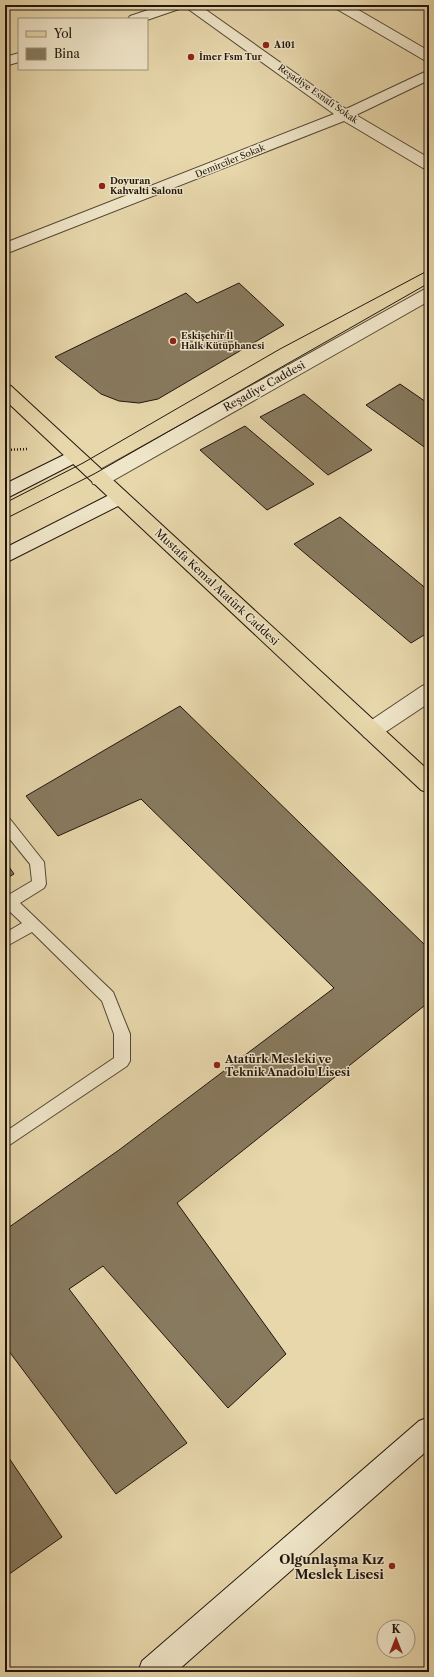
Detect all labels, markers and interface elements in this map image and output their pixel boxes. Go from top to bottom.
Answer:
legend [18,18,148,70]
text: Yol [53,26,72,41]
place label: A101 [273,39,295,50]
marker: A101 [261,40,271,50]
text: Bina [54,46,81,61]
place label: İmer Fsm Tur [199,50,262,62]
marker: İmer Fsm Tur [186,52,196,62]
street label: Reşadiye Esnafı Sokak [276,62,361,126]
street label: Demirciler Sokak [193,141,267,180]
place label: Doyuran Kahvalti Salonu [110,175,183,196]
marker: Doyuran Kahvalti Salonu [97,181,107,191]
place label: Eskişehir İl Halk Kütüphanesi [181,329,265,351]
marker: Eskişehir İl Halk Kütüphanesi [168,336,178,346]
street label: Reşadiye Caddesi [221,357,308,414]
street label: Mustafa Kemal Atatürk Caddesi [152,526,282,649]
place label: Atatürk Mesleki ve Teknik Anadolu Lisesi [224,1052,350,1079]
marker: Atatürk Mesleki ve Teknik Anadolu Lisesi [212,1060,222,1070]
place label: Olgunlaşma Kız Meslek Lisesi [279,1551,384,1582]
marker: Olgunlaşma Kız Meslek Lisesi [387,1561,397,1571]
north arrow [376,1619,416,1659]
text: K [392,1622,402,1636]

